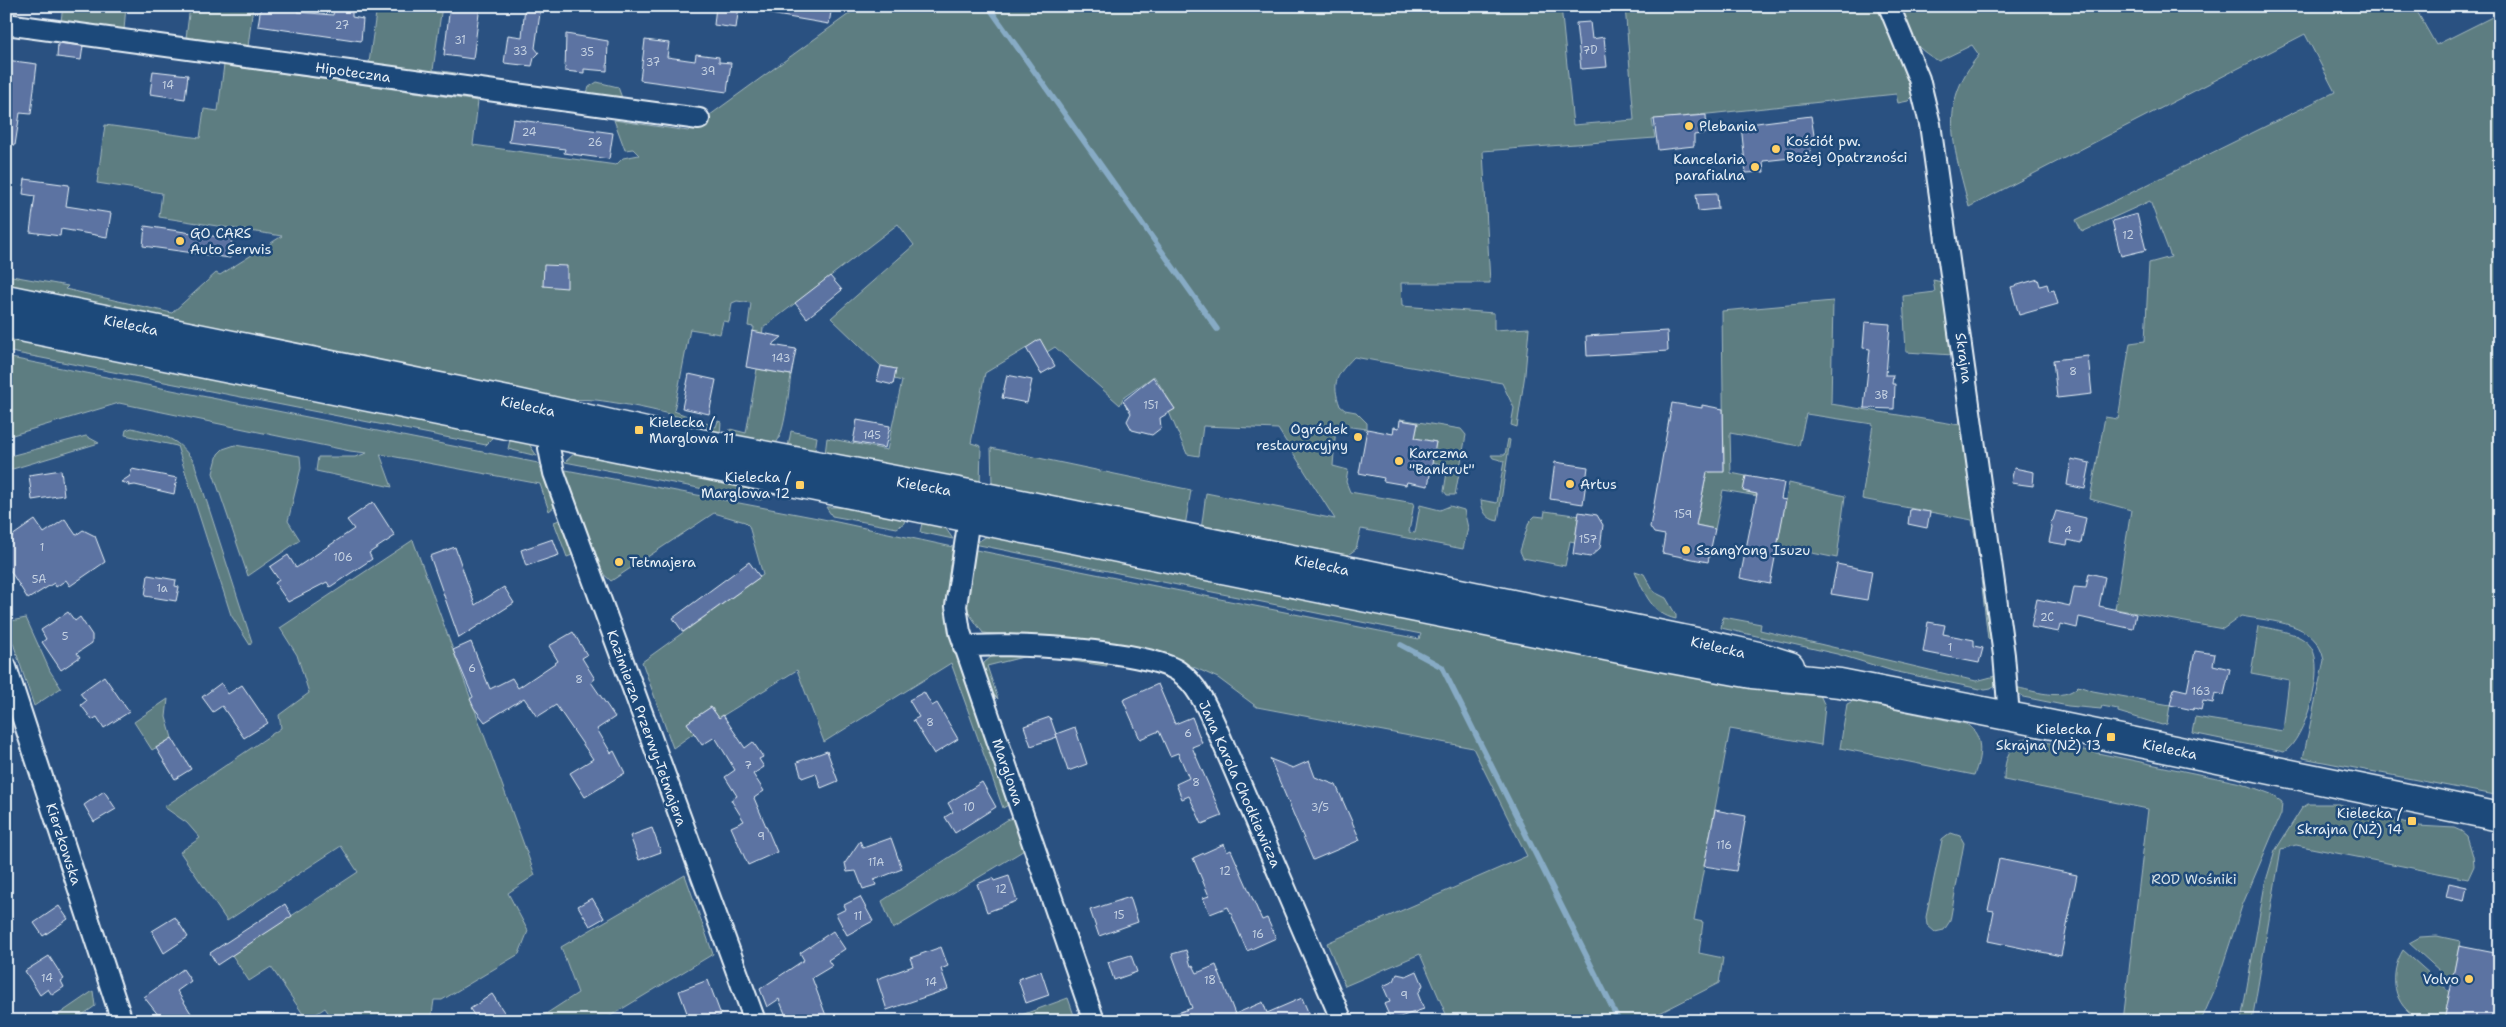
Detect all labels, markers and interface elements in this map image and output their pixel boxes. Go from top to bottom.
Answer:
house number: 27 [335,18,350,33]
house number: 31 [454,33,466,48]
house number: 7D [1583,43,1597,58]
house number: 33 [513,44,527,59]
house number: 35 [580,45,594,60]
house number: 37 [646,55,661,70]
street label: Hipoteczna [314,58,392,86]
house number: 39 [701,64,715,79]
house number: 14 [162,78,174,93]
place label: Plebania [1699,117,1757,135]
marker: Plebania [1683,120,1695,132]
house number: 24 [522,125,537,140]
place label: Kościół pw. Bożej Opatrzności [1786,132,1907,166]
house number: 26 [588,135,602,150]
marker: Kościół pw. Bożej Opatrzności [1770,143,1782,155]
place label: Kancelaria parafialna [1673,150,1745,184]
marker: Kancelaria parafialna [1749,161,1761,173]
place label: GO CARS Auto Serwis [190,224,272,258]
house number: 12 [2122,228,2134,243]
marker: GO CARS Auto Serwis [174,235,186,247]
street label: Kielecka [102,310,160,340]
street label: Skrajna [1952,332,1976,385]
house number: 143 [772,351,790,366]
house number: 8 [2069,364,2077,379]
house number: 3B [1874,388,1889,403]
street label: Kielecka [499,391,557,421]
house number: 151 [1143,398,1159,413]
place label: Kielecka / Marglowa 11 [649,413,734,447]
place label: Ogródek restauracyjny [1256,420,1348,454]
marker: Kielecka / Marglowa 11 [633,424,645,436]
house number: 145 [863,428,881,443]
marker: Ogródek restauracyjny [1352,431,1364,443]
place label: Karczma "Bankrut" [1409,444,1475,478]
marker: Karczma "Bankrut" [1393,455,1405,467]
place label: Kielecka / Marglowa 12 [701,468,791,502]
street label: Kielecka [895,472,953,500]
place label: Artus [1580,475,1617,493]
marker: Artus [1564,478,1576,490]
marker: Kielecka / Marglowa 12 [794,479,806,491]
house number: 159 [1674,507,1692,522]
house number: 4 [2064,523,2072,538]
house number: 157 [1579,532,1597,547]
house number: 1 [40,540,44,555]
place label: SsangYong Isuzu [1696,541,1810,559]
marker: SsangYong Isuzu [1680,544,1692,556]
house number: 106 [333,550,353,565]
street label: Kielecka [1293,550,1351,580]
place label: Tetmajera [629,553,696,571]
marker: Tetmajera [613,556,625,568]
house number: 5A [32,572,46,587]
house number: 1a [156,581,168,596]
house number: 2C [2040,610,2054,625]
street label: Kazimierza Przerwy-Tetmajera [603,627,691,829]
house number: 5 [62,629,69,644]
street label: Kielecka [1689,632,1747,662]
house number: 1 [1948,640,1952,655]
house number: 6 [468,661,476,676]
house number: 8 [575,672,583,687]
house number: 163 [2192,684,2210,699]
street label: Jana Karola Chodkiewicza [1195,698,1285,871]
house number: 8 [926,715,934,730]
place label: Kielecka / Skrajna (NŻ) 13 [1996,720,2102,754]
house number: 6 [1184,726,1192,741]
marker: Kielecka / Skrajna (NŻ) 13 [2105,731,2117,743]
street label: Kielecka [2141,734,2199,764]
street label: Marglowa [988,736,1028,808]
house number: 7 [744,758,752,773]
house number: 8 [1192,775,1200,790]
house number: 10 [963,800,975,815]
house number: 3/5 [1311,800,1329,815]
street label: Kierzkowska [42,801,86,888]
place label: Kielecka / Skrajna (NŻ) 14 [2297,804,2403,838]
marker: Kielecka / Skrajna (NŻ) 14 [2406,815,2418,827]
house number: 9 [757,829,765,844]
house number: 116 [1716,838,1732,853]
house number: 11A [868,855,884,870]
house number: 12 [1219,864,1231,879]
park label: ROD Wośniki [2151,870,2237,888]
house number: 12 [995,882,1007,897]
house number: 15 [1113,908,1125,923]
house number: 11 [854,909,862,924]
house number: 16 [1252,927,1264,942]
place label: Volvo [2422,970,2459,988]
house number: 14 [41,971,53,986]
house number: 18 [1204,973,1216,988]
marker: Volvo [2463,973,2475,985]
house number: 14 [925,975,937,990]
house number: 9 [1400,988,1408,1003]

